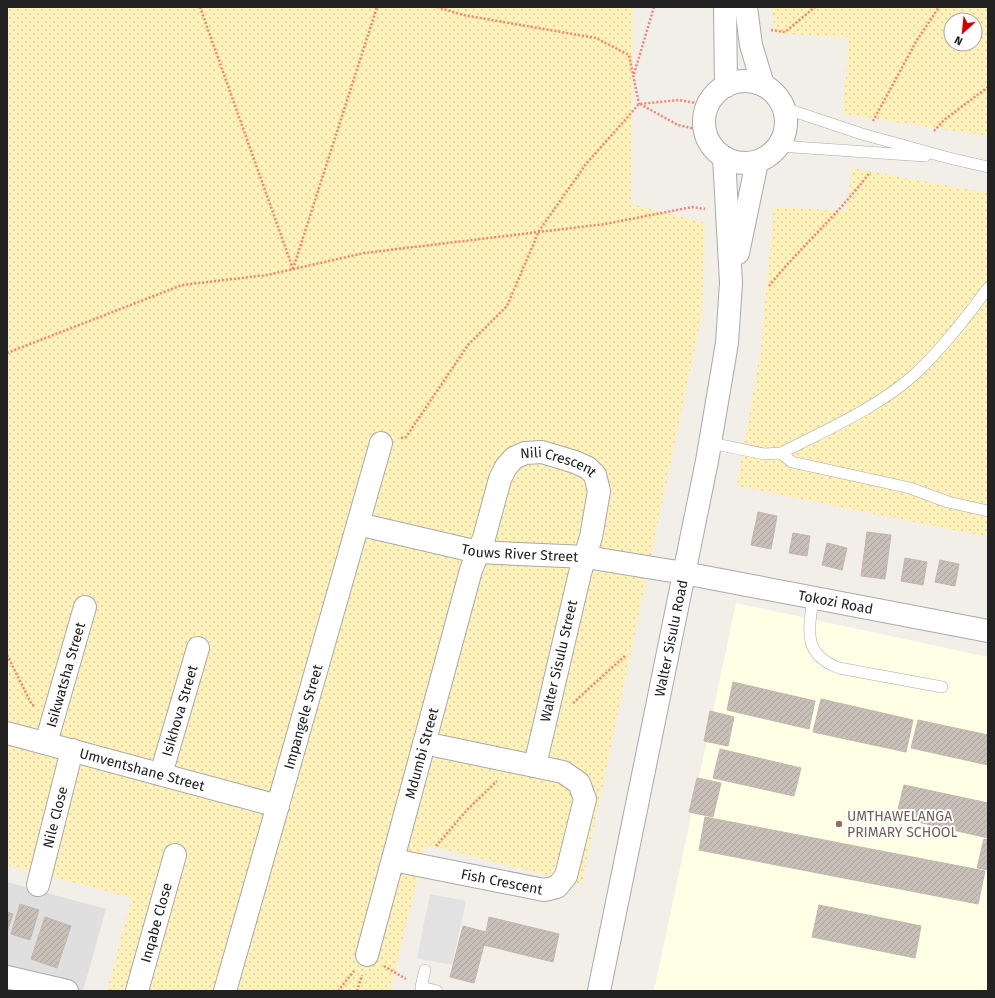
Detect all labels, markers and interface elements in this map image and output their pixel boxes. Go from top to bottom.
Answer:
north arrow [943,12,983,52]
text: N [952,33,965,48]
street label: Nili Crescent [520,444,601,481]
street label: Touws River Street [460,540,580,565]
street label: Walter Sisulu Road [651,578,691,698]
street label: Tokozi Road [797,586,874,617]
street label: Walter Sisulu Street [537,598,581,724]
street label: Isikwatsha Street [42,619,89,729]
street label: Isikhova Street [158,662,201,758]
street label: Impangele Street [280,662,326,771]
street label: Mdumbi Street [401,705,442,801]
street label: Umventshane Street [78,744,208,795]
street label: Nile Close [39,784,71,850]
place label: UMTHAWELANGA PRIMARY SCHOOL [847,808,958,841]
marker: UMTHAWELANGA PRIMARY SCHOOL [834,819,844,829]
street label: Fish Crescent [460,865,545,898]
street label: Inqabe Close [137,881,175,964]

